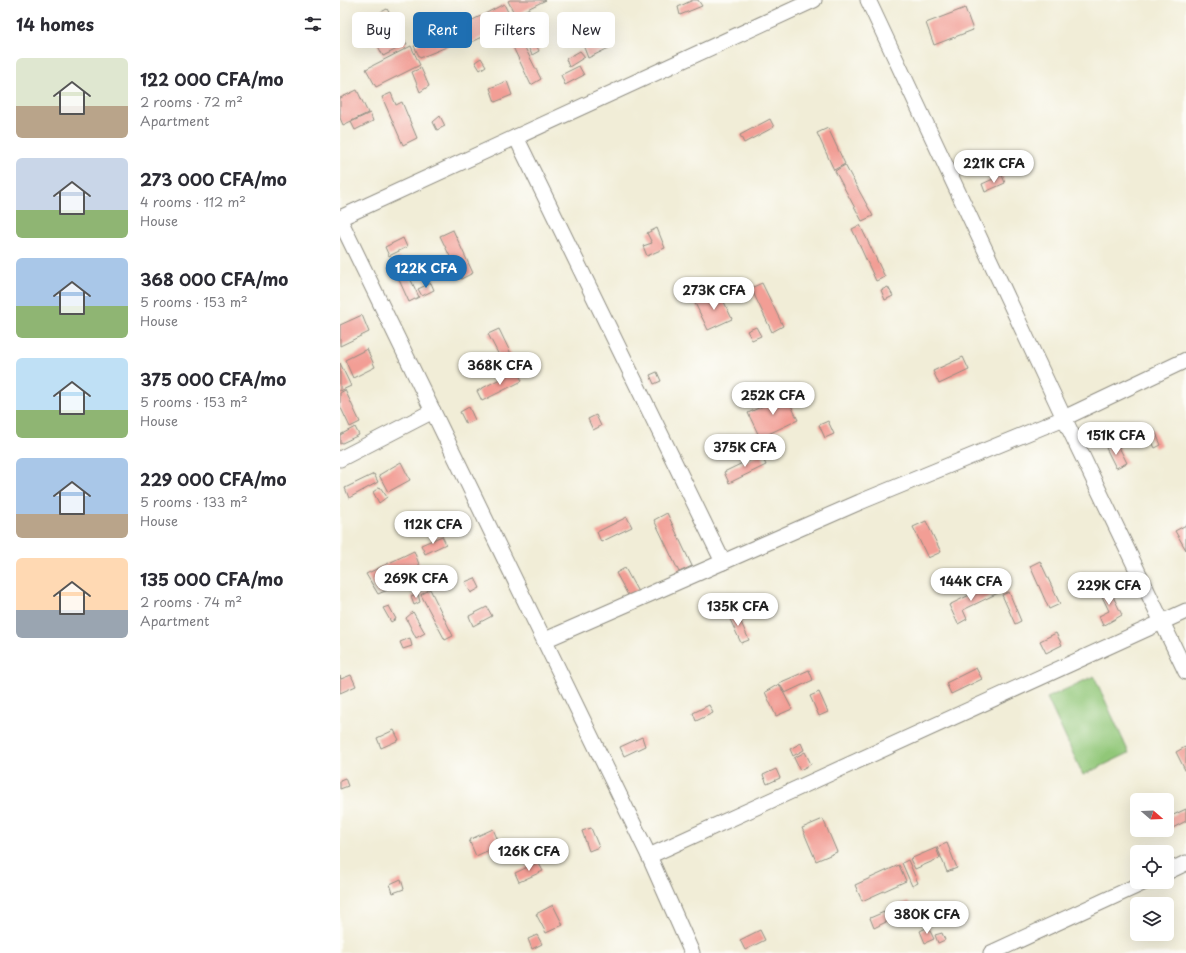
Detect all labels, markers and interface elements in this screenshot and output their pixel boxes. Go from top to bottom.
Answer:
text: 14 homes [16,11,94,37]
chip: Buy [352,12,405,48]
chip: Rent [413,12,472,48]
chip: Filters [480,12,549,48]
chip: New [557,12,615,48]
icon: filters [302,13,324,35]
text: 122 000 CFA/mo [140,66,284,92]
icon: home [48,74,96,122]
text: 2 rooms · 72 m² [140,92,243,111]
text: Apartment [140,111,209,130]
pin: 221K CFA [953,150,1035,184]
text: 221K CFA [963,153,1025,172]
text: 273 000 CFA/mo [140,166,287,192]
icon: home [48,174,96,222]
text: 4 rooms · 112 m² [140,192,246,211]
text: House [140,211,178,230]
pin: 122K CFA [385,255,467,289]
text: 122K CFA [395,258,457,277]
text: 368 000 CFA/mo [140,266,288,292]
icon: home [48,274,96,322]
pin: 273K CFA [673,277,755,311]
text: 273K CFA [682,280,746,299]
text: 5 rooms · 153 m² [140,292,248,311]
text: House [140,311,178,330]
pin: 368K CFA [459,352,541,386]
text: 368K CFA [467,355,533,374]
text: 375 000 CFA/mo [140,366,286,392]
icon: home [48,374,96,422]
pin: 252K CFA [732,382,814,416]
text: 252K CFA [741,385,805,404]
text: 5 rooms · 153 m² [140,392,248,411]
text: House [140,411,178,430]
pin: 151K CFA [1075,422,1157,456]
text: 151K CFA [1087,425,1145,444]
pin: 375K CFA [704,434,786,468]
text: 375K CFA [713,437,777,456]
text: 229 000 CFA/mo [140,466,287,492]
icon: home [48,474,96,522]
text: 5 rooms · 133 m² [140,492,248,511]
text: House [140,511,178,530]
pin: 112K CFA [392,511,474,545]
text: 112K CFA [403,514,463,533]
pin: 269K CFA [375,565,457,599]
text: 135 000 CFA/mo [140,566,283,592]
text: 269K CFA [384,568,448,587]
pin: 144K CFA [930,568,1012,602]
text: 144K CFA [940,571,1002,590]
pin: 229K CFA [1068,572,1150,606]
icon: home [48,574,96,622]
text: 229K CFA [1077,575,1141,594]
text: 2 rooms · 74 m² [140,592,242,611]
pin: 135K CFA [697,593,779,627]
text: 135K CFA [707,596,769,615]
text: Apartment [140,611,209,630]
north arrow [1130,793,1174,837]
map controls [1130,793,1174,941]
pin: 126K CFA [488,838,570,872]
text: 126K CFA [498,841,560,860]
button: locate [1130,845,1174,889]
button: layers [1130,897,1174,941]
pin: 380K CFA [886,901,968,935]
text: 380K CFA [894,904,960,923]

